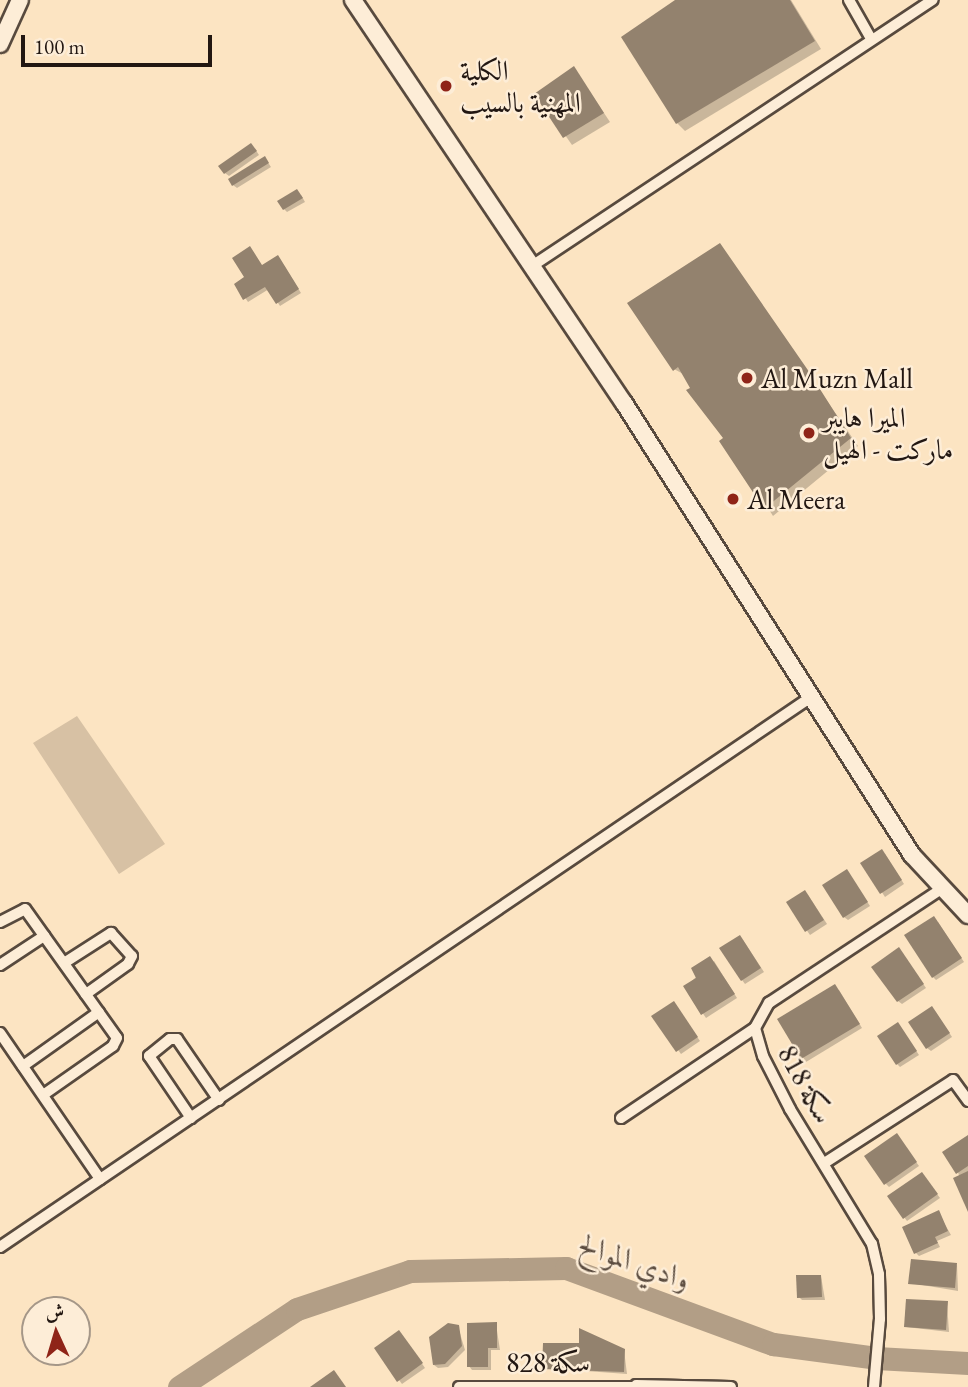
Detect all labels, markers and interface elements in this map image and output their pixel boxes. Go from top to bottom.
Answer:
scale bar [24,21,215,65]
text: 100 m [34,33,85,60]
place label: الكلية المهنية بالسيب [460,53,581,119]
marker: الكلية المهنية بالسيب [438,78,454,94]
place label: Al Muzn Mall [761,361,913,395]
marker: Al Muzn Mall [739,370,755,386]
place label: الميرا هايبر ماركت - الهيل [823,400,953,466]
marker: الميرا هايبر ماركت - الهيل [801,425,817,441]
place label: Al Meera [747,482,845,516]
marker: Al Meera [725,491,741,507]
street label: سكة 818 [771,1039,841,1129]
water label: وادي الموالح [574,1226,696,1298]
north arrow [21,1296,91,1366]
text: ش [44,1298,65,1325]
street label: سكة 828 [506,1345,590,1379]

